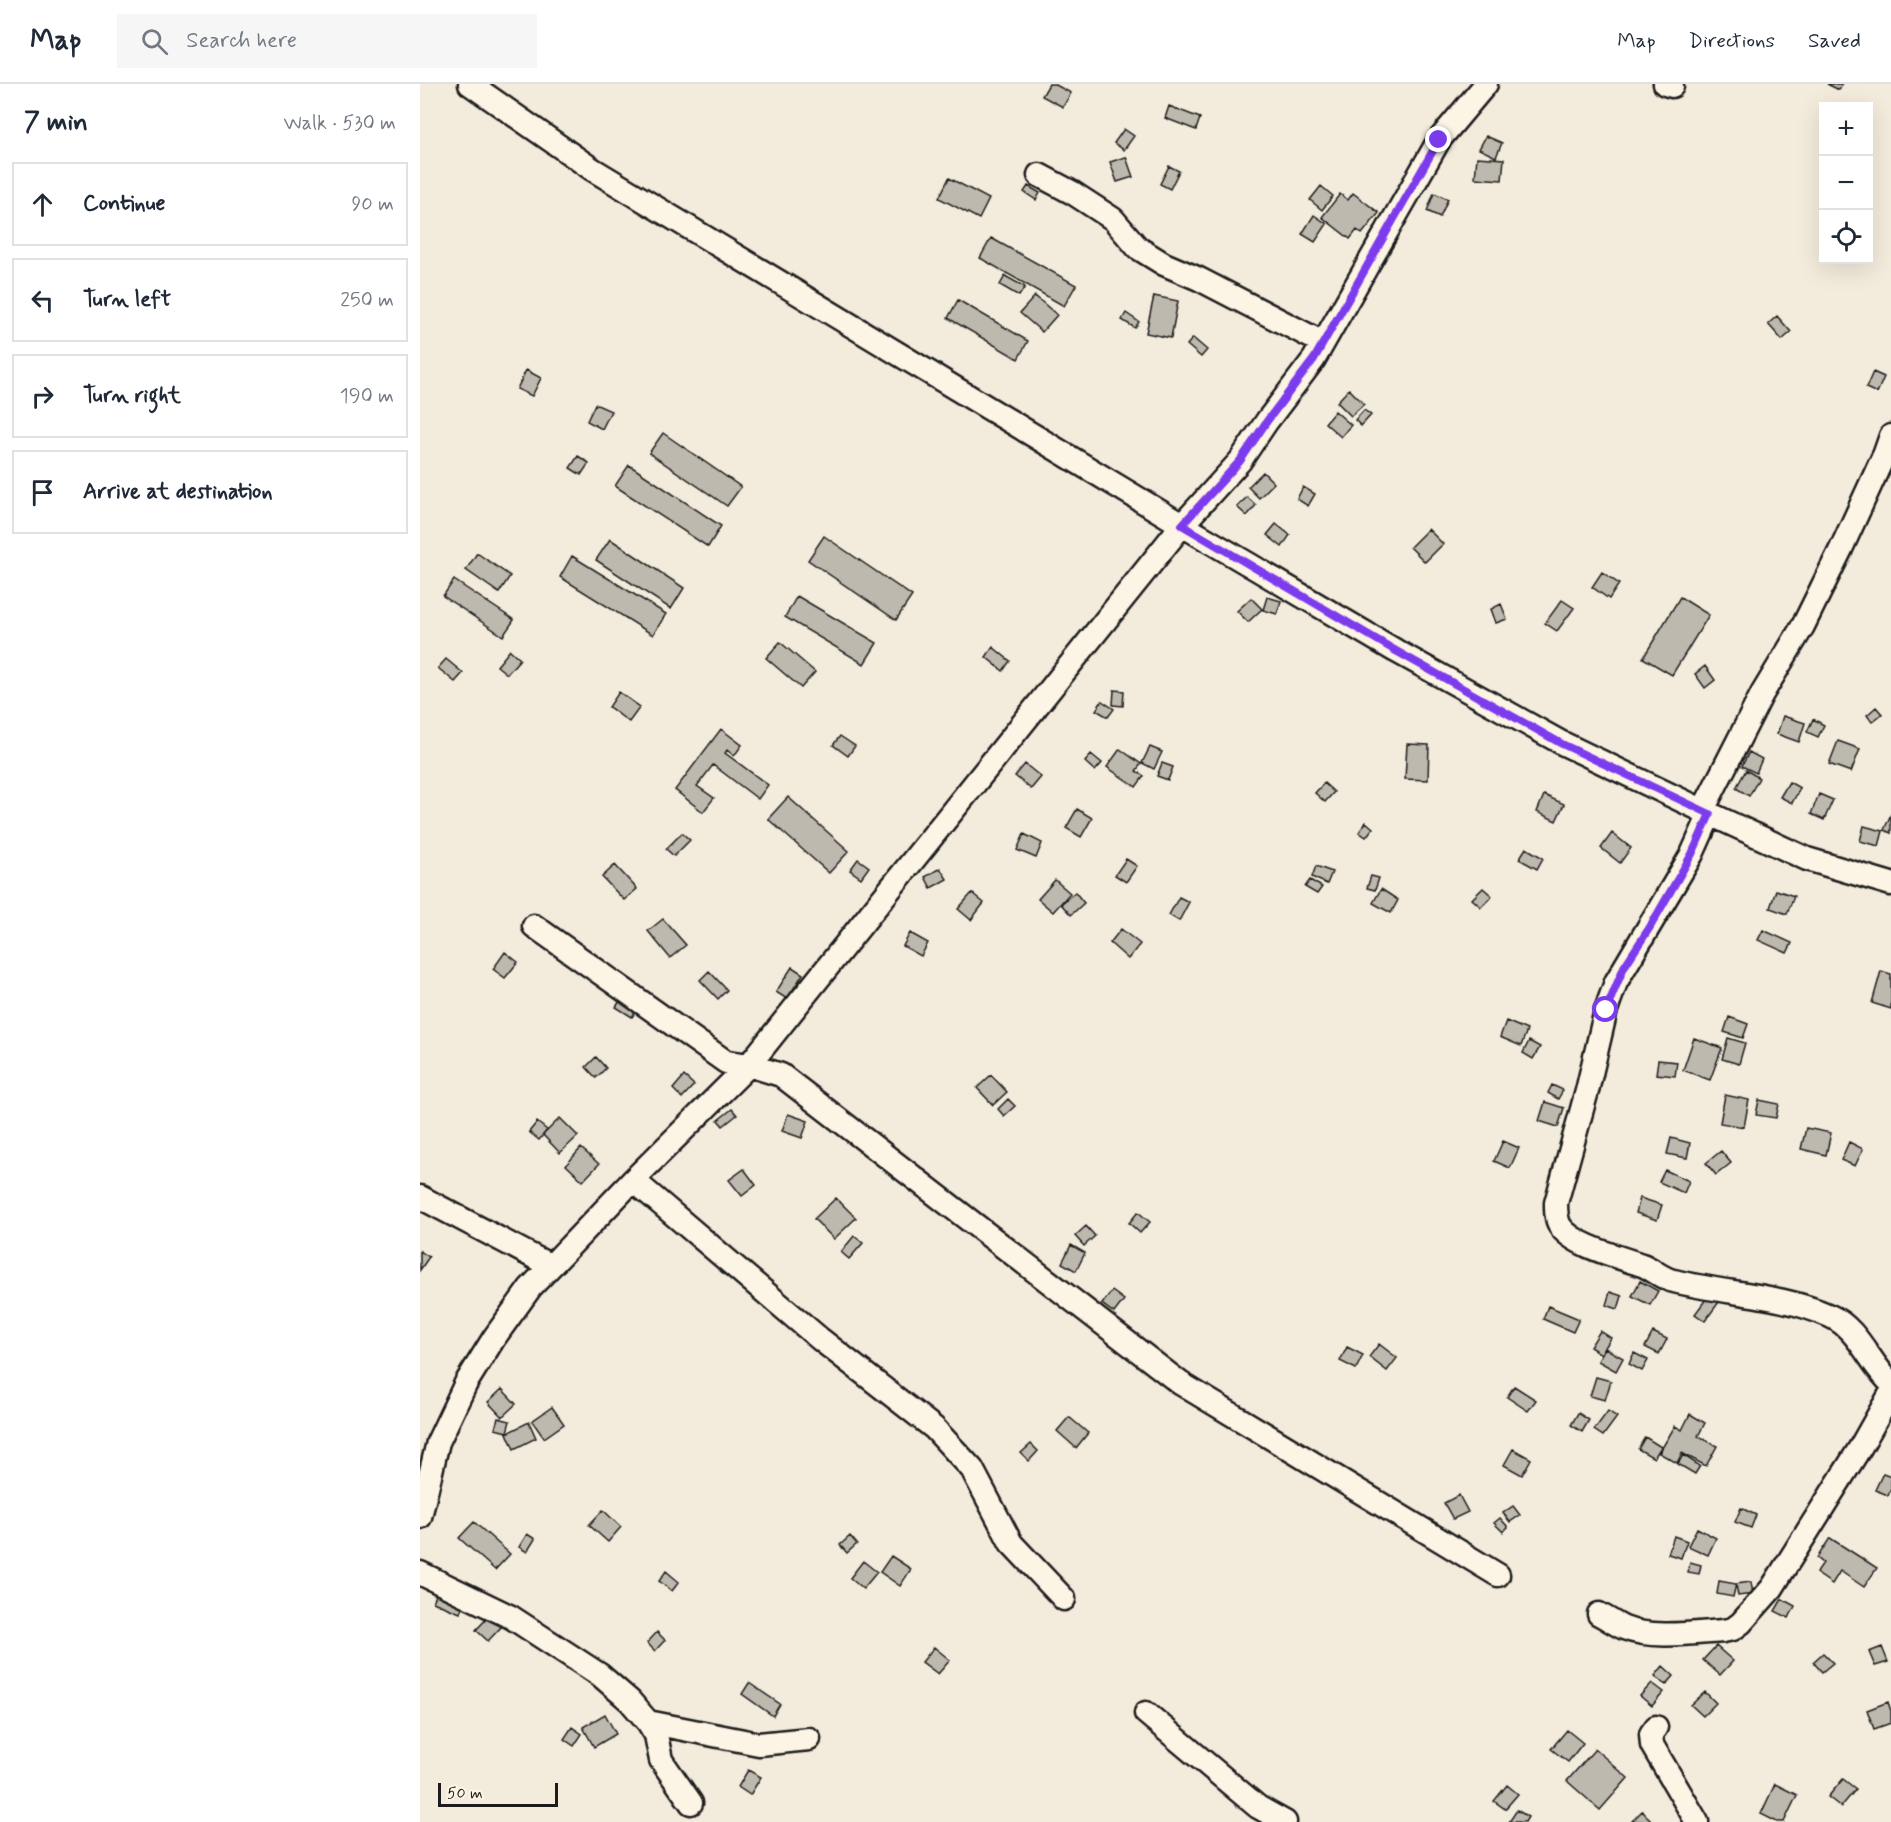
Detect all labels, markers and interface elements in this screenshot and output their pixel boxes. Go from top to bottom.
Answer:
search box [117,14,537,68]
text: Map [30,23,81,60]
icon: search [138,25,171,58]
text: Search here [186,27,297,55]
text: Map [1617,27,1656,55]
text: Directions [1689,27,1775,55]
text: Saved [1808,27,1861,55]
map controls [1819,102,1873,264]
button: + [1819,102,1873,156]
text: 7 min [24,106,88,140]
text: Walk · 530 m [284,110,396,137]
route end [1425,126,1451,152]
button: − [1819,156,1873,210]
icon: ahead [26,188,59,221]
text: Continue [83,190,165,218]
text: 90 m [351,191,394,218]
button: locate [1819,210,1873,264]
icon: left [26,284,59,317]
text: Turn left [83,286,171,314]
text: 250 m [340,287,394,314]
icon: right [26,380,59,413]
text: Turn right [83,382,181,410]
text: 190 m [340,383,394,410]
icon: arrive [26,476,59,509]
text: Arrive at destination [83,478,273,506]
route start [1592,996,1618,1022]
scale bar [438,1780,558,1808]
text: 50 m [447,1783,483,1804]

